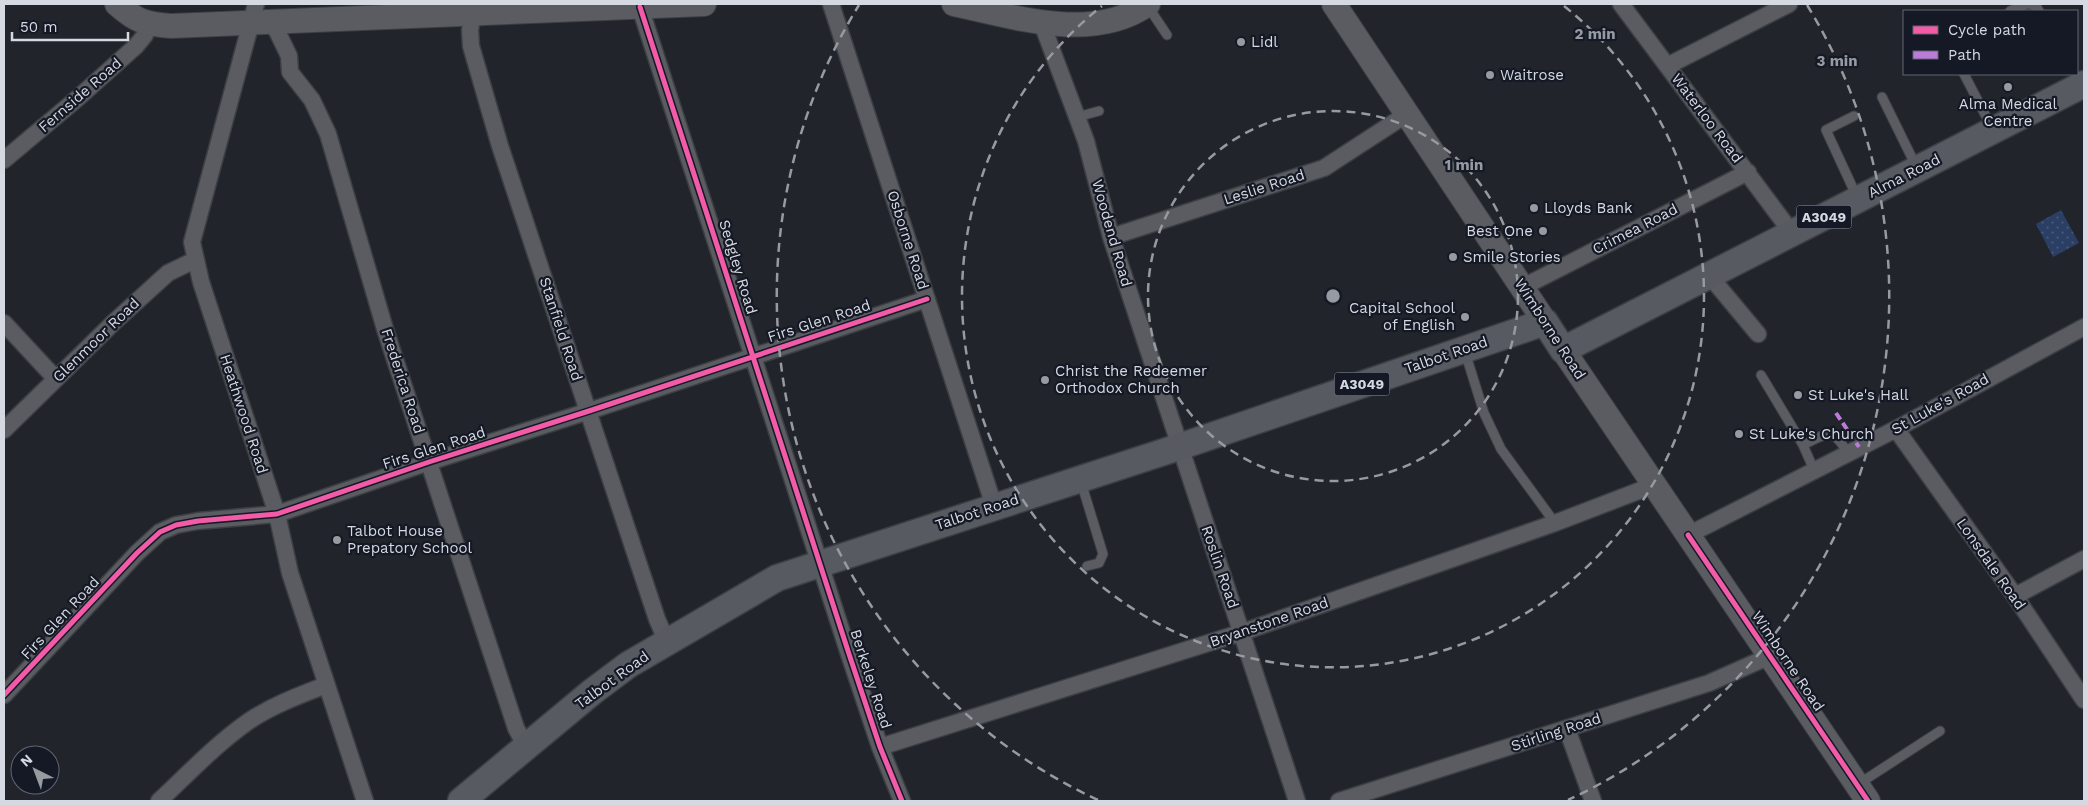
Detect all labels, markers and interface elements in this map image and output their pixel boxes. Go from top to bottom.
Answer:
scale bar [12,10,129,42]
legend [1903,10,2078,75]
text: 50 m [20,18,57,36]
text: Cycle path [1948,21,2026,39]
text: 2 min [1574,25,1616,43]
place label: Lidl [1251,33,1278,51]
marker: Lidl [1235,36,1247,48]
text: Path [1948,46,1981,64]
text: 3 min [1817,52,1857,70]
street label: Fernside Road [35,54,125,136]
place label: Waitrose [1500,66,1564,84]
marker: Waitrose [1484,69,1496,81]
street label: Waterloo Road [1667,70,1747,166]
marker: Alma Medical Centre [2002,81,2014,93]
place label: Alma Medical Centre [1959,95,2058,130]
street label: Alma Road [1865,150,1943,202]
text: 1 min [1445,156,1483,174]
street label: Leslie Road [1221,165,1307,209]
street label: Woodend Road [1088,177,1136,289]
street label: Osborne Road [883,188,933,292]
place label: Lloyds Bank [1544,199,1633,217]
street label: Crimea Road [1589,200,1681,258]
marker: Lloyds Bank [1528,202,1540,214]
road number: A3049 [1796,206,1852,228]
street label: Sedgley Road [715,218,761,316]
place label: Best One [1466,222,1533,240]
marker: Best One [1537,225,1549,237]
place label: Smile Stories [1463,248,1561,266]
marker: Smile Stories [1447,251,1459,263]
street label: Stanfield Road [536,275,586,383]
street label: Wimborne Road [1511,275,1589,383]
centre of rings [1324,287,1342,305]
street label: Glenmoor Road [49,294,143,386]
street label: Firs Glen Road [765,296,873,346]
place label: Capital School of English [1349,299,1455,334]
marker: Capital School of English [1459,311,1471,323]
street label: Frederica Road [378,326,428,436]
street label: Talbot Road [1402,332,1490,378]
street label: Heathwood Road [216,352,272,476]
place label: Christ the Redeemer Orthodox Church [1055,362,1207,397]
street label: St Luke's Road [1888,370,1992,438]
road number: A3049 [1334,372,1390,396]
marker: Christ the Redeemer Orthodox Church [1039,374,1051,386]
place label: St Luke's Hall [1808,386,1909,404]
marker: St Luke's Hall [1792,389,1804,401]
street label: Firs Glen Road [380,423,488,473]
place label: St Luke's Church [1749,425,1873,443]
marker: St Luke's Church [1733,428,1745,440]
street label: Talbot Road [933,490,1021,534]
street label: Lonsdale Road [1953,515,2029,613]
place label: Talbot House Prepatory School [347,522,472,557]
street label: Roslin Road [1197,523,1243,611]
marker: Talbot House Prepatory School [331,534,343,546]
street label: Firs Glen Road [17,573,103,663]
street label: Bryanstone Road [1207,593,1331,651]
street label: Wimborne Road [1748,608,1828,714]
street label: Berkeley Road [846,627,896,731]
street label: Talbot Road [572,647,652,713]
street label: Stirling Road [1509,709,1603,755]
north arrow [10,745,60,795]
text: N [17,751,36,770]

